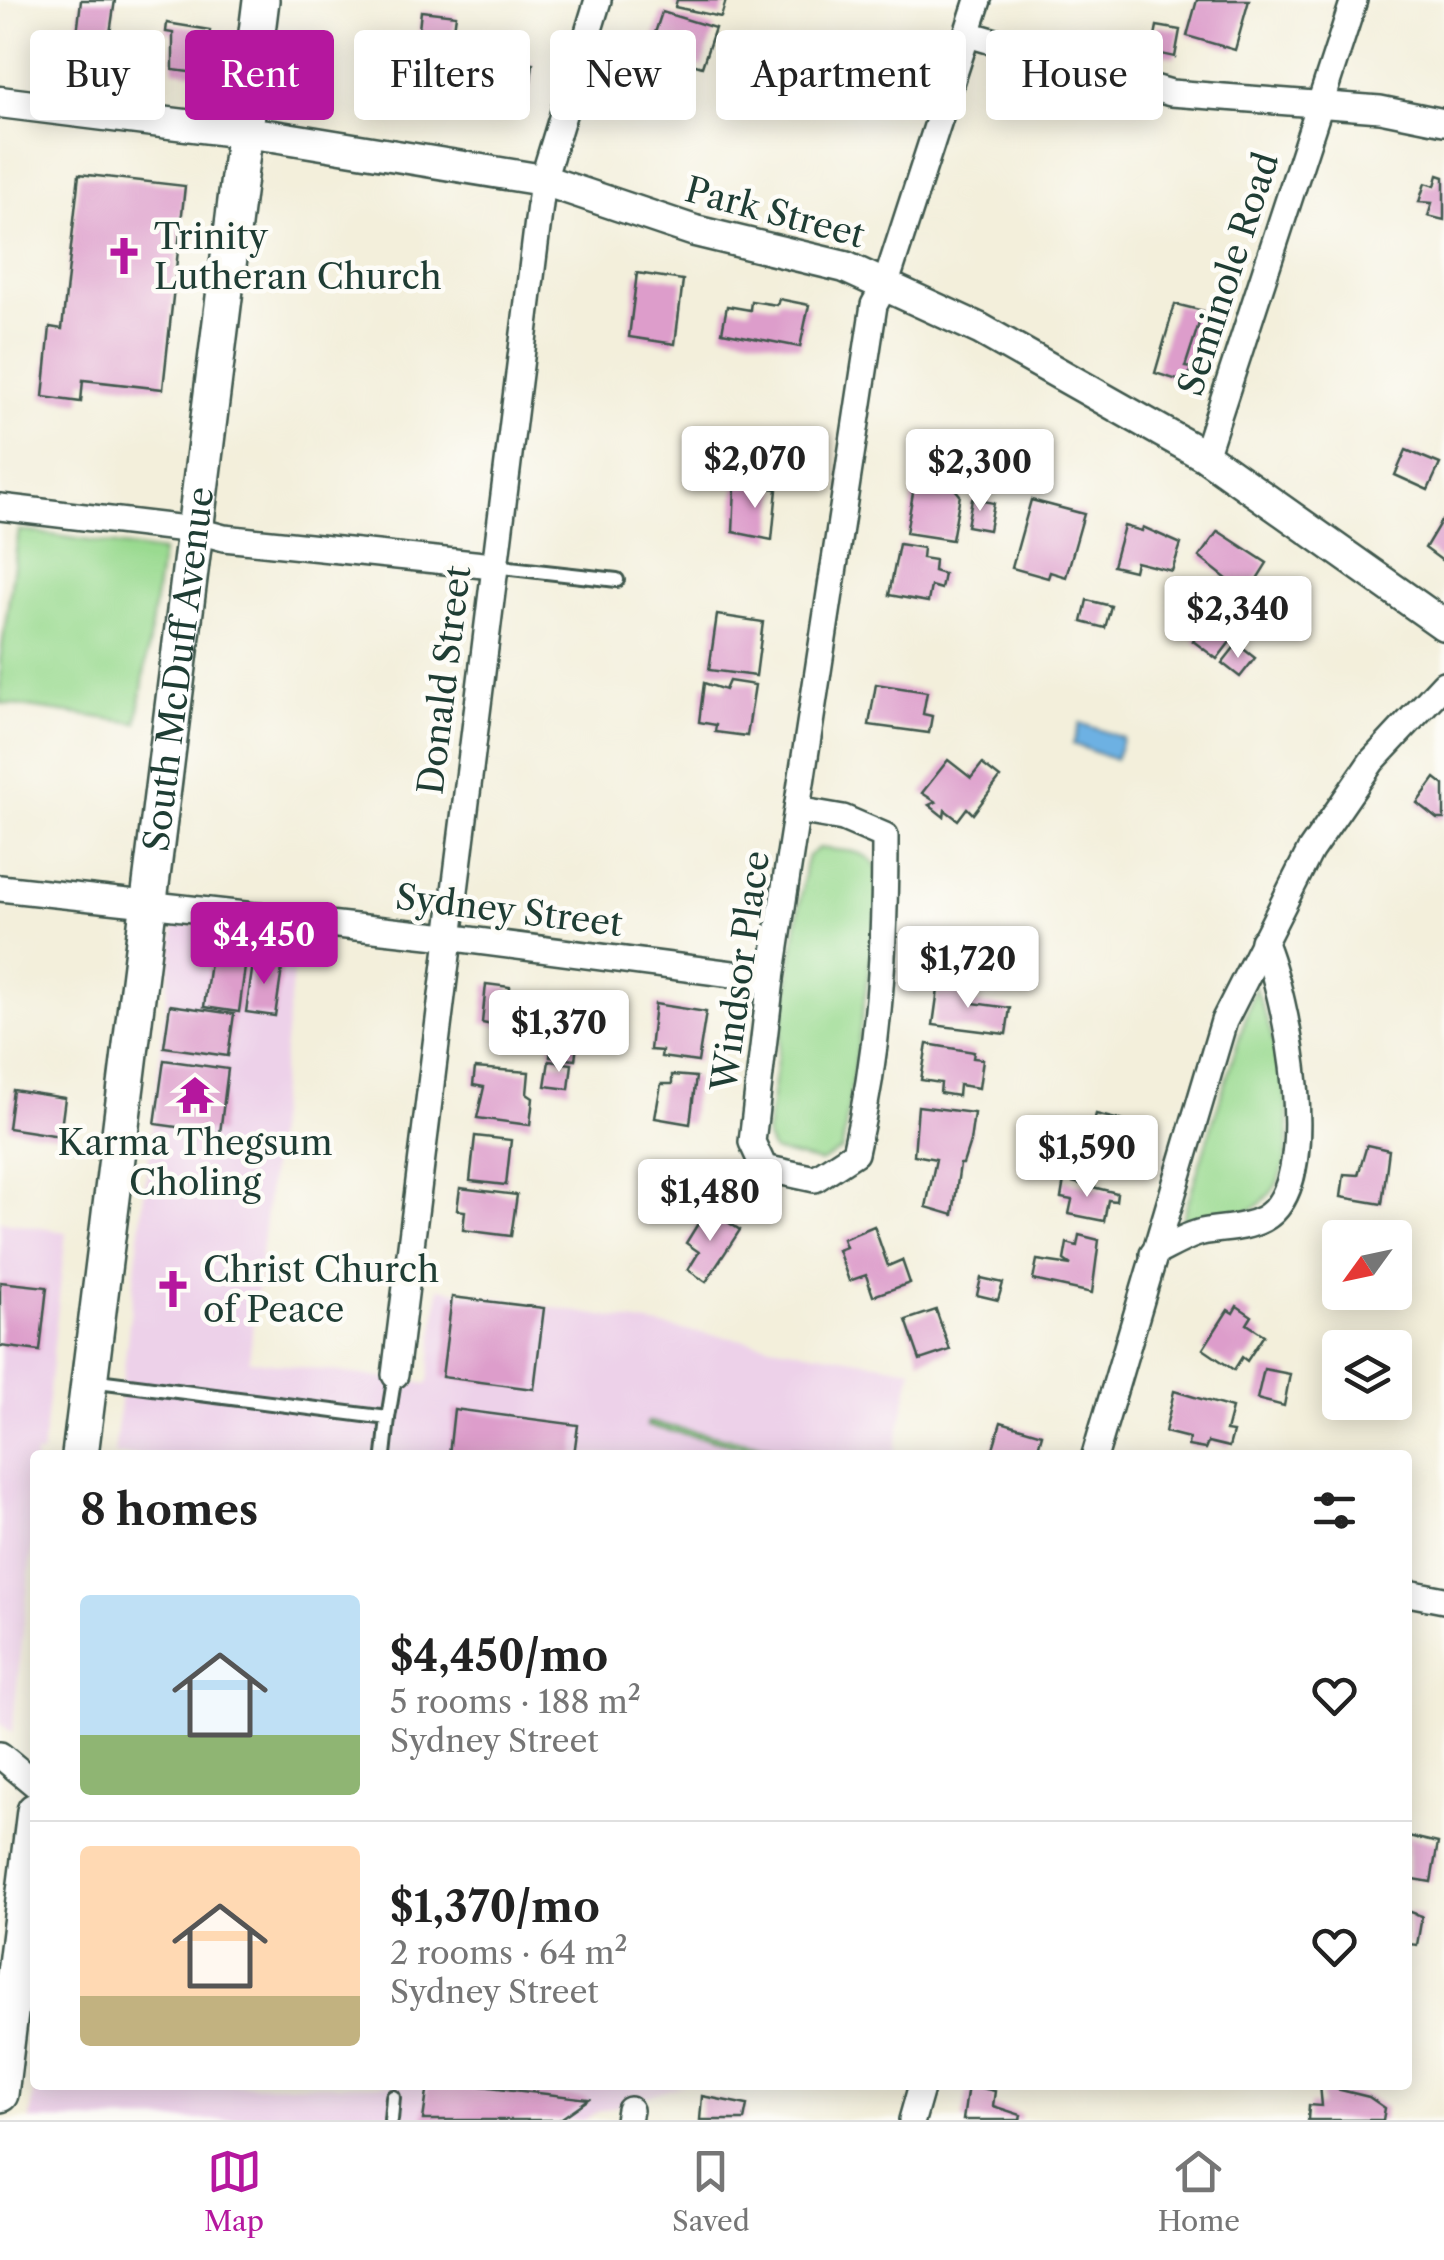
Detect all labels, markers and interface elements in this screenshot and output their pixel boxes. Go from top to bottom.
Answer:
chip: Buy [30,30,165,120]
chip: Rent [185,30,334,120]
chip: Filters [354,30,530,120]
chip: New [550,30,696,120]
chip: Apartment [716,30,966,120]
chip: House [986,30,1163,120]
street label: Seminole Road [1168,147,1288,401]
street label: Park Street [681,167,870,257]
place label: Trinity Lutheran Church [154,215,442,298]
church icon: Trinity Lutheran Church [103,235,145,277]
pin: $2,070 [674,426,836,511]
pin: $2,300 [899,429,1061,514]
text: $2,070 [704,439,806,478]
text: $2,300 [928,442,1032,481]
street label: South McDuff Avenue [134,484,222,854]
street label: Donald Street [409,562,479,797]
pin: $2,340 [1157,576,1319,661]
text: $2,340 [1187,589,1290,628]
street label: Windsor Place [702,848,778,1095]
street label: Sydney Street [393,875,626,945]
pin: $4,450 [183,902,345,987]
text: $4,450 [213,915,315,954]
pin: $1,720 [887,926,1049,1011]
text: $1,720 [920,939,1016,978]
pin: $1,370 [478,990,640,1075]
text: $1,370 [511,1003,607,1042]
temple icon: Karma Thegsum Choling [174,1074,216,1116]
pin: $1,590 [1006,1115,1168,1200]
place label: Karma Thegsum Choling [57,1121,333,1204]
text: $1,590 [1038,1128,1136,1167]
pin: $1,480 [629,1159,791,1244]
text: $1,480 [660,1172,760,1211]
north arrow [1322,1220,1412,1310]
map controls [1322,1220,1412,1420]
place label: Christ Church of Peace [203,1248,439,1331]
church icon: Christ Church of Peace [152,1268,194,1310]
button: layers [1322,1330,1412,1420]
icon: filters [1307,1483,1362,1538]
text: 8 homes [80,1484,258,1536]
text: $4,450/mo [390,1630,608,1682]
icon: home [160,1635,280,1755]
icon: heart [1307,1668,1362,1723]
text: 5 rooms · 188 m² [390,1682,641,1721]
text: Sydney Street [390,1721,599,1760]
text: $1,370/mo [390,1881,600,1933]
icon: home [160,1886,280,2006]
icon: heart [1307,1919,1362,1974]
text: 2 rooms · 64 m² [390,1933,628,1972]
text: Sydney Street [390,1972,599,2011]
tab: Map [204,2144,264,2238]
tab: Saved [672,2144,750,2238]
tab: Home [1158,2144,1240,2238]

